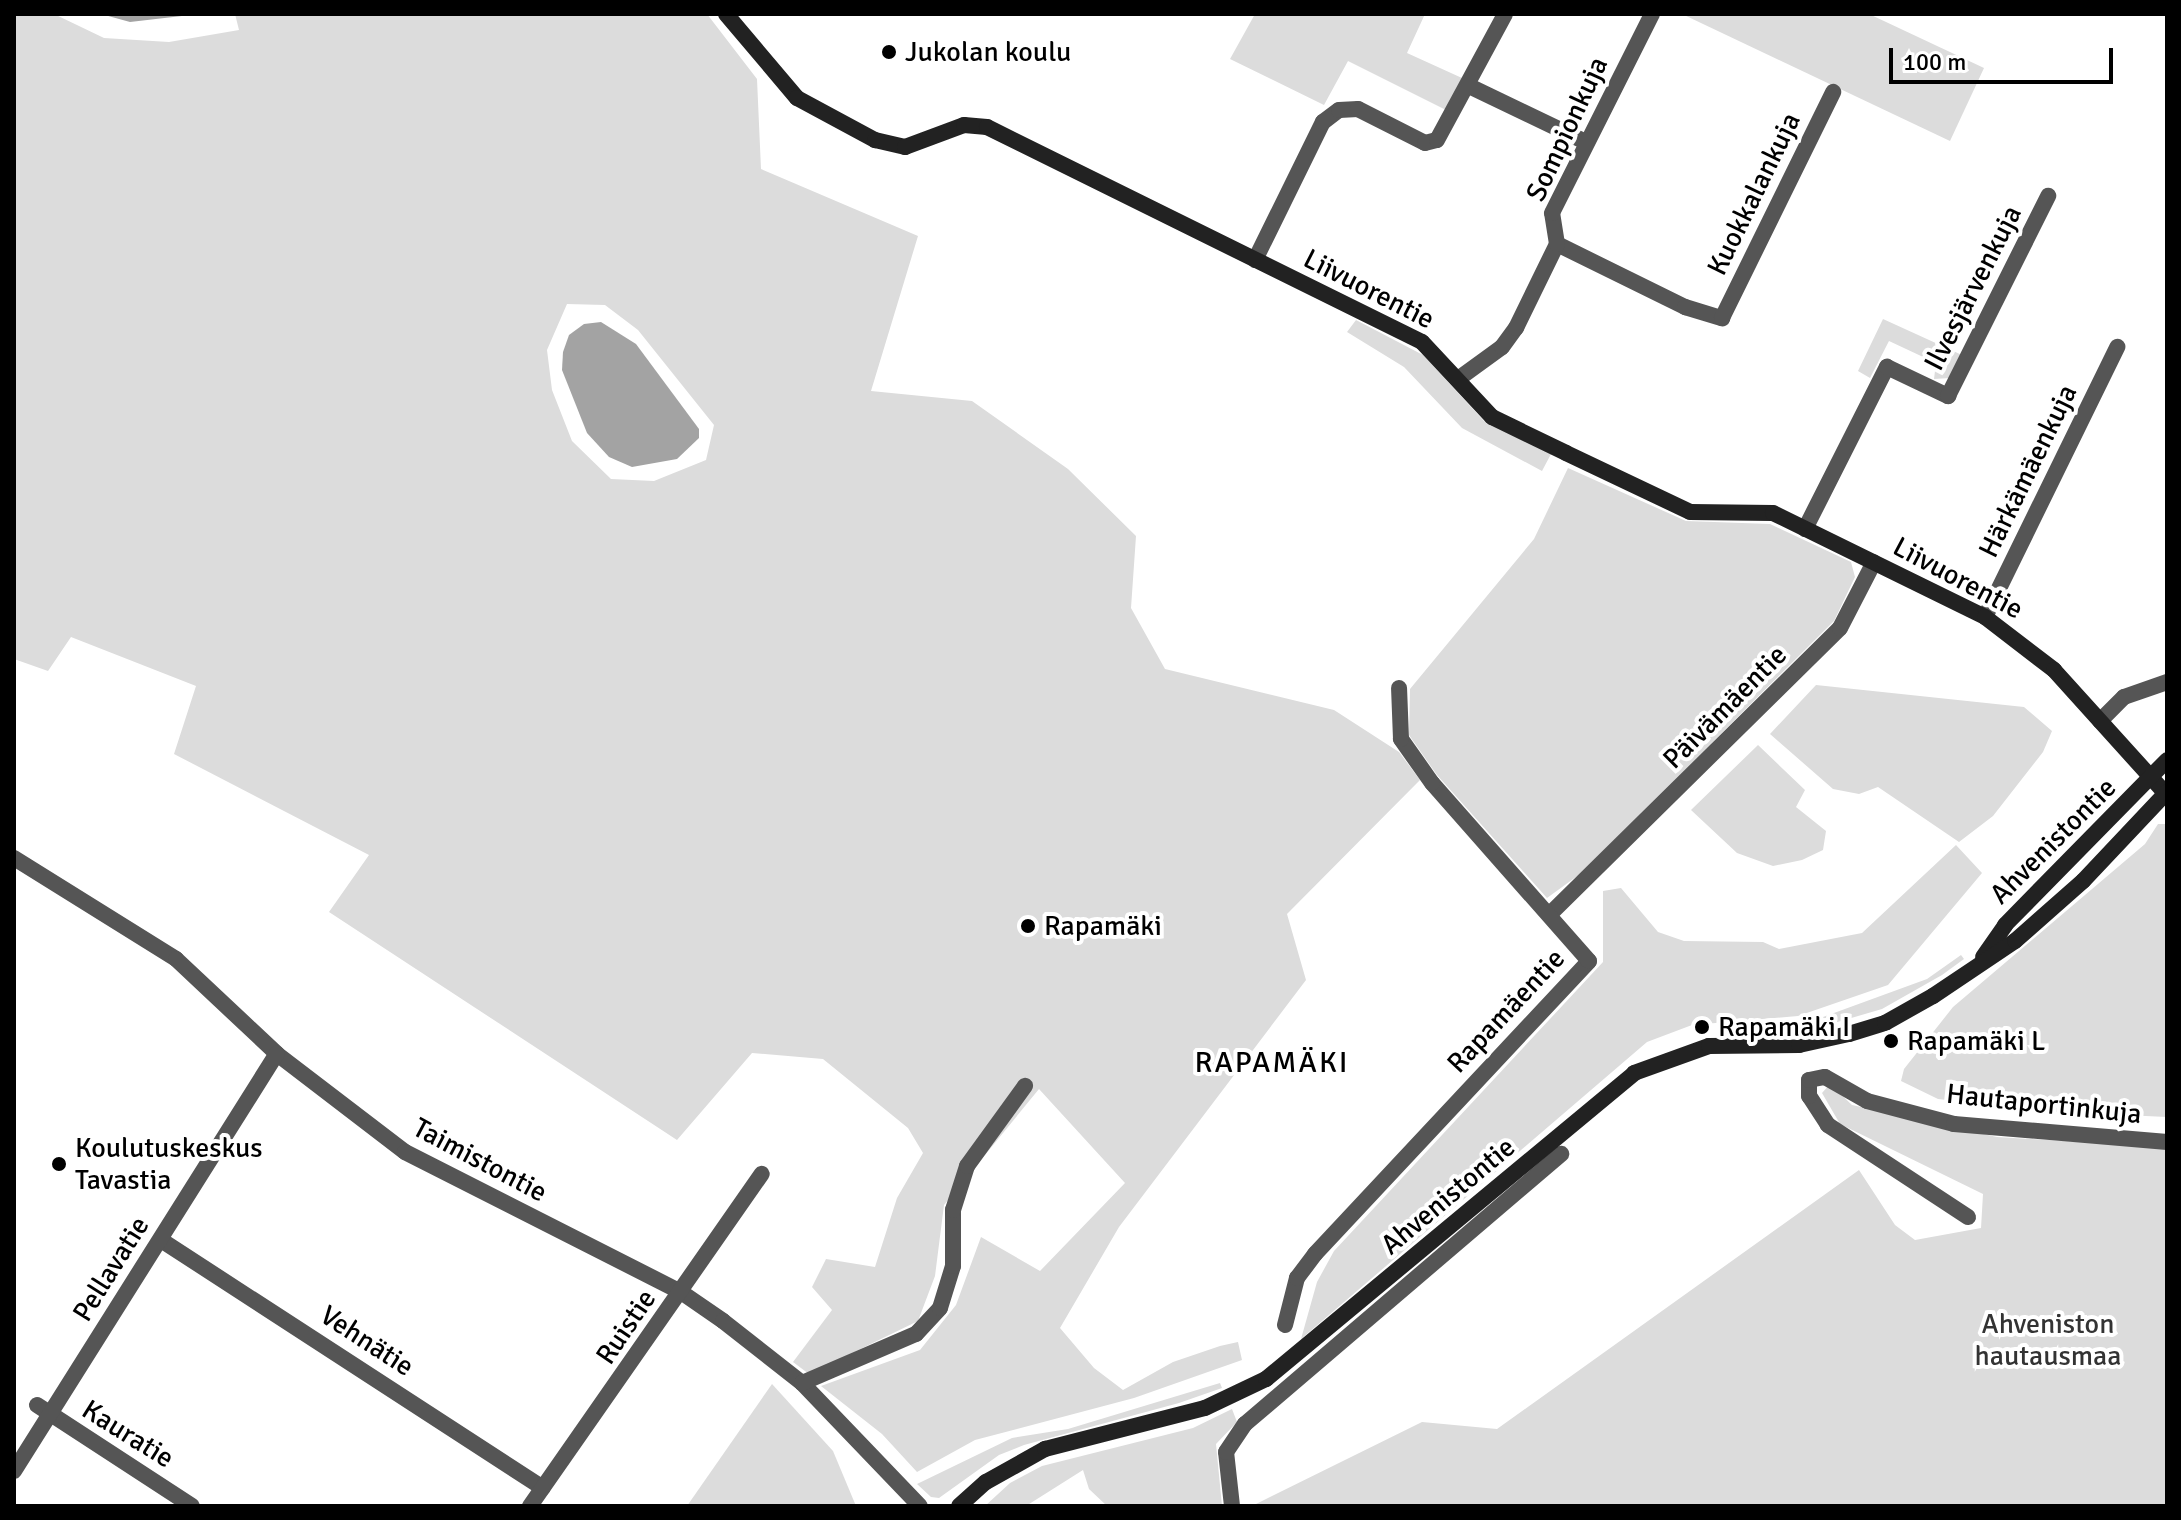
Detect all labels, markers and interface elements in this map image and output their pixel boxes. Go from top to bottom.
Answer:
scale bar [1893,32,2117,82]
place label: Jukolan koulu [905,35,1071,69]
marker: Jukolan koulu [880,43,898,61]
text: 100 m [1903,47,1966,77]
street label: Sompionkuja [1519,51,1615,207]
street label: Kuokkalankuja [1700,107,1808,281]
street label: Ilvesjärvenkuja [1917,200,2029,376]
street label: Liivuorentie [1298,242,1440,336]
street label: Härkämäenkuja [1972,379,2084,563]
street label: Liivuorentie [1887,530,2029,626]
street label: Päivämäentie [1656,638,1794,776]
street label: Ahvenistontie [1983,771,2123,911]
place label: Rapamäki [1044,909,1162,943]
marker: Rapamäki [1019,917,1037,935]
street label: Rapamäentie [1440,942,1572,1080]
place label: Rapamäki I [1718,1010,1850,1044]
marker: Rapamäki I [1693,1018,1711,1036]
place label: Rapamäki L [1907,1024,2045,1058]
marker: Rapamäki L [1882,1032,1900,1050]
district label: RAPAMÄKI [1194,1045,1350,1081]
street label: Hautaportinkuja [1945,1077,2143,1131]
street label: Taimistontie [407,1111,553,1209]
street label: Ahvenistontie [1374,1130,1522,1262]
place label: Koulutuskeskus Tavastia [75,1131,263,1197]
marker: Koulutuskeskus Tavastia [50,1155,68,1173]
street label: Pellavatie [66,1210,156,1328]
street label: Ruistie [589,1283,663,1371]
street label: Vehnätie [314,1298,420,1384]
park label: Ahveniston hautausmaa [1974,1307,2122,1373]
street label: Kauratie [76,1393,180,1475]

